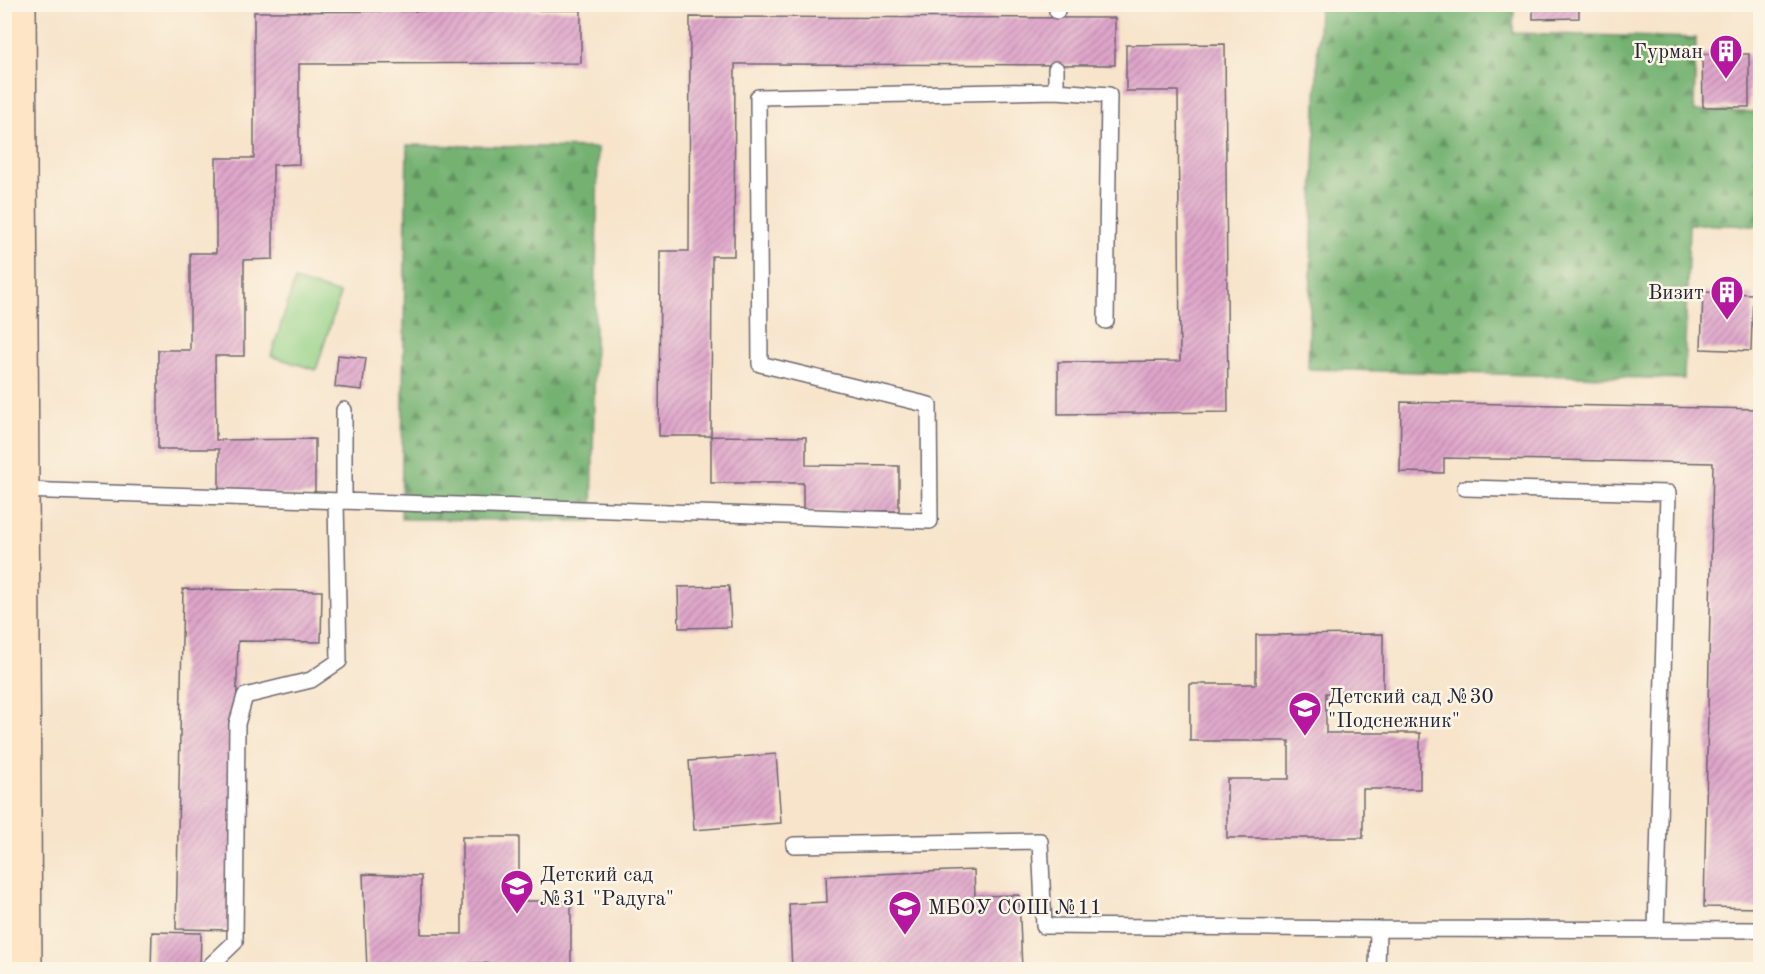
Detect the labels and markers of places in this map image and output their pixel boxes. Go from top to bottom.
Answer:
building icon: Гурман [1708,33,1744,80]
place label: Гурман [1633,42,1703,63]
building icon: Визит [1709,274,1745,321]
place label: Визит [1648,283,1704,304]
place label: Детский сад №30 "Подснежник" [1328,687,1494,732]
school or university icon: Детский сад №30 "Подснежник" [1287,690,1323,737]
place label: Детский сад №31 "Радуга" [540,865,674,910]
school or university icon: Детский сад №31 "Радуга" [499,868,535,915]
school or university icon: МБОУ СОШ №11 [887,889,923,936]
place label: МБОУ СОШ №11 [928,898,1102,919]

